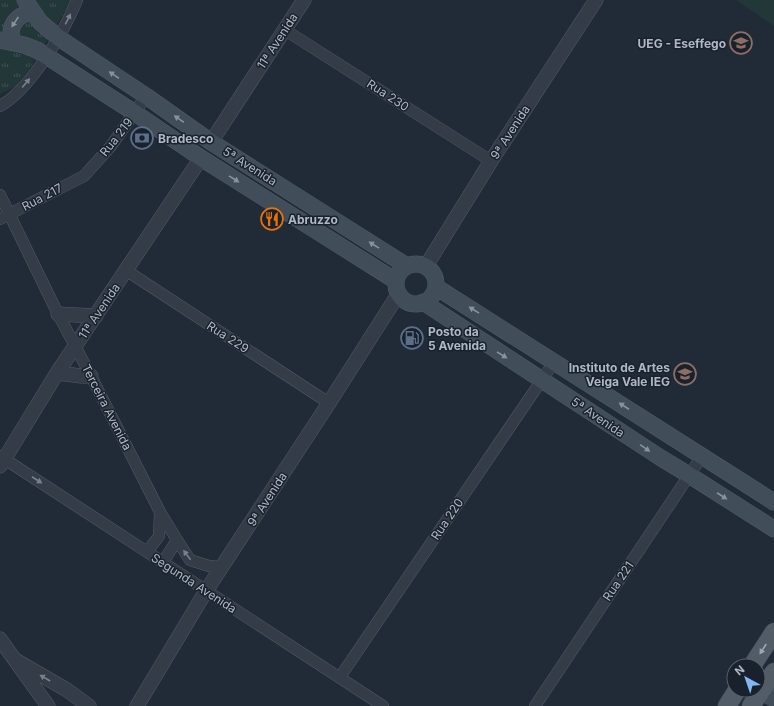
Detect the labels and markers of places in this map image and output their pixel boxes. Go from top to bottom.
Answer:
school or university icon: UEG - Eseffego [728,30,754,56]
place label: UEG - Eseffego [638,36,726,51]
bank icon: Bradesco [129,125,155,151]
place label: Bradesco [158,131,213,146]
restaurant icon: Abruzzo [259,206,285,232]
place label: Abruzzo [288,212,338,227]
place label: Posto da 5 Avenida [428,324,486,353]
fuel station icon: Posto da 5 Avenida [399,325,425,351]
place label: Instituto de Artes Veiga Vale IEG [569,360,670,389]
school or university icon: Instituto de Artes Veiga Vale IEG [672,361,698,387]

